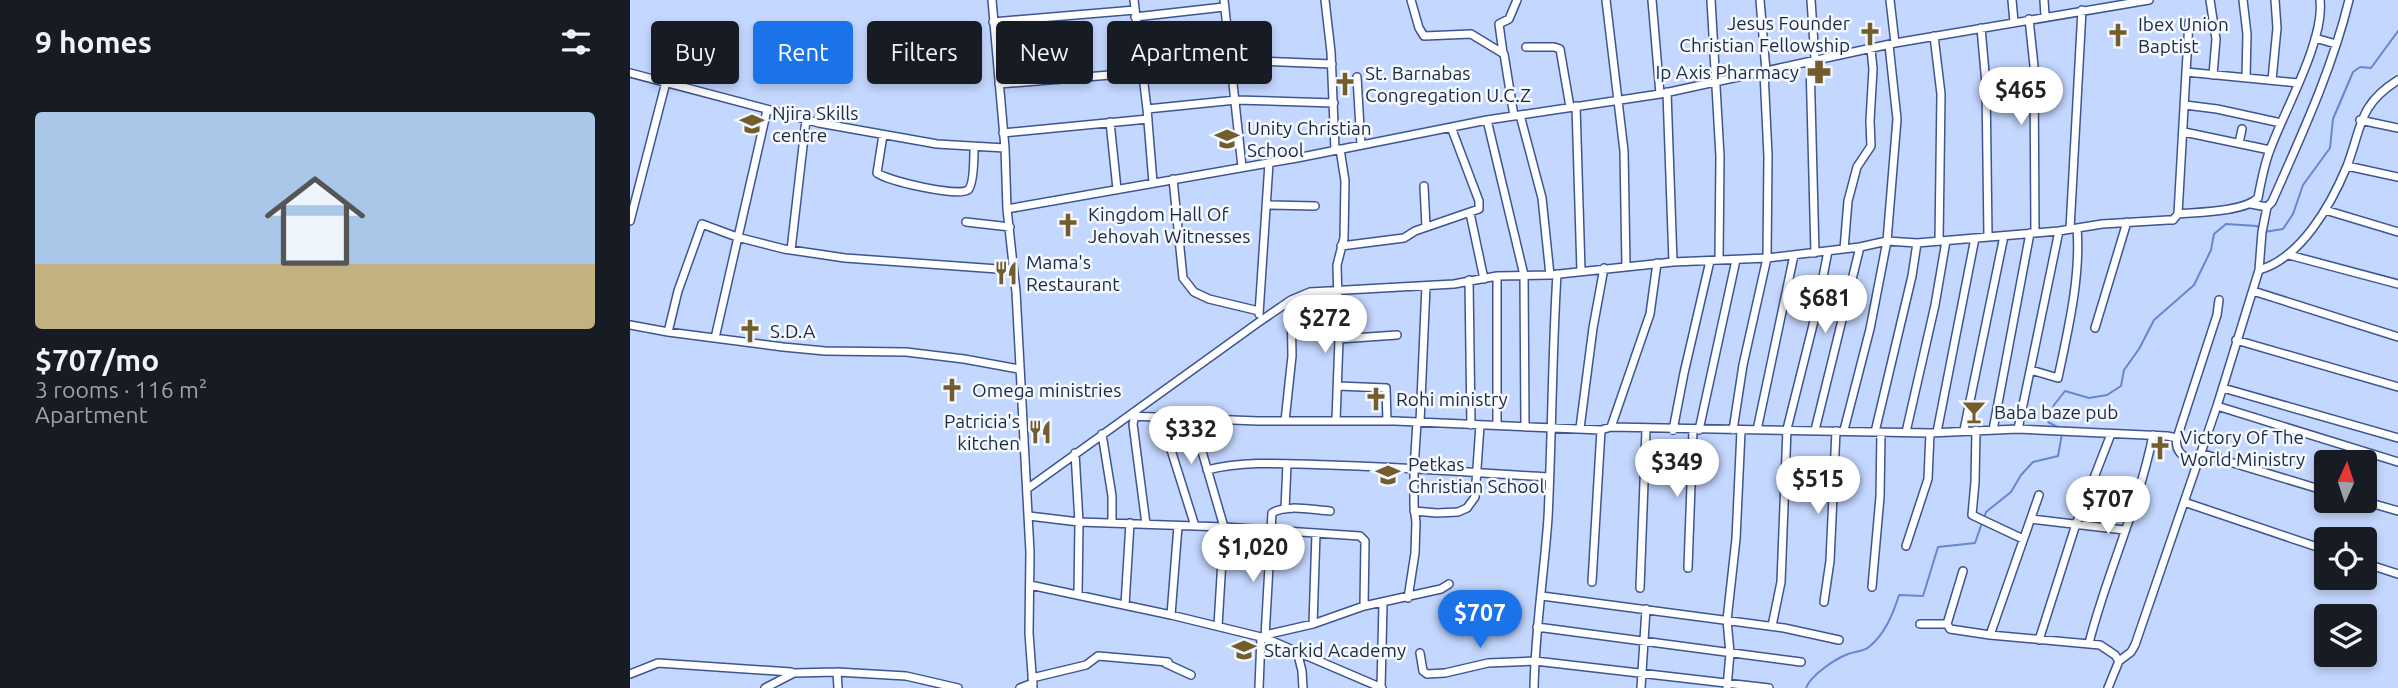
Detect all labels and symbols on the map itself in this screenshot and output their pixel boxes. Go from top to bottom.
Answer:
place label: Jesus Founder Christian Fellowship [1679,12,1850,56]
place label: Ibex Union Baptist [2138,13,2229,57]
church icon: Jesus Founder Christian Fellowship [1856,20,1884,48]
church icon: Ibex Union Baptist [2104,21,2132,49]
pharmacy icon: Ip Axis Pharmacy [1805,58,1833,86]
place label: Ip Axis Pharmacy [1655,61,1799,83]
place label: St. Barnabas Congregation U.C.Z [1365,62,1531,106]
pin: $465 [1980,68,2062,127]
church icon: St. Barnabas Congregation U.C.Z [1331,70,1359,98]
place label: Njira Skills centre [772,102,858,146]
school or university icon: Njira Skills centre [738,110,766,138]
place label: Unity Christian School [1247,117,1372,161]
school or university icon: Unity Christian School [1213,125,1241,153]
place label: Kingdom Hall Of Jehovah Witnesses [1088,203,1251,247]
church icon: Kingdom Hall Of Jehovah Witnesses [1054,211,1082,239]
place label: Mama's Restaurant [1026,251,1120,295]
restaurant icon: Mama's Restaurant [992,259,1020,287]
pin: $681 [1784,276,1866,335]
pin: $272 [1284,296,1366,355]
church icon: S.D.A [736,317,764,345]
place label: S.D.A [770,320,816,342]
church icon: Omega ministries [938,376,966,404]
place label: Omega ministries [972,379,1121,401]
church icon: Rohi ministry [1362,385,1390,413]
place label: Rohi ministry [1396,388,1508,410]
bar icon: Baba baze pub [1960,398,1988,426]
place label: Baba baze pub [1994,401,2118,423]
pin: $332 [1150,406,1232,466]
place label: Patricia's kitchen [944,410,1020,454]
restaurant icon: Patricia's kitchen [1026,418,1054,446]
place label: Victory Of The World Ministry [2180,426,2305,470]
church icon: Victory Of The World Ministry [2146,434,2174,462]
pin: $349 [1636,440,1718,499]
north arrow [2314,450,2376,513]
place label: Petkas Christian School [1408,453,1544,497]
pin: $515 [1777,456,1859,516]
school or university icon: Petkas Christian School [1374,461,1402,489]
pin: $707 [2067,476,2149,536]
pin: $1,020 [1196,524,1310,584]
pin: $707 [1439,590,1521,650]
school or university icon: Starkid Academy [1230,636,1258,664]
place label: Starkid Academy [1264,639,1406,661]

